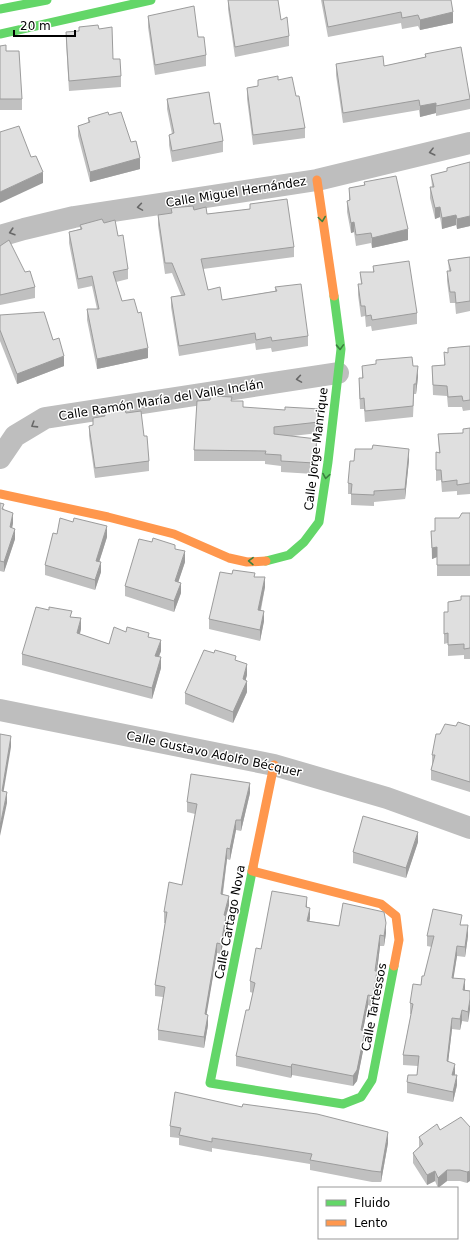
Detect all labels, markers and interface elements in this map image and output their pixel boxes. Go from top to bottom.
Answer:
scale bar [14,12,75,38]
text: 20 m [20,19,51,33]
one-way arrow [429,147,436,156]
street label: Calle Miguel Hernández [165,174,307,210]
one-way arrow [136,202,143,211]
one-way arrow [317,216,326,222]
one-way arrow [9,227,16,236]
one-way arrow [336,344,344,350]
one-way arrow [296,374,302,383]
street label: Calle Ramón María del Valle Inclán [58,377,264,423]
street label: Calle Jorge Manrique [301,387,331,511]
one-way arrow [31,420,38,427]
one-way arrow [322,473,331,480]
one-way arrow [248,557,254,565]
street label: Calle Gustavo Adolfo Bécquer [125,729,303,779]
street label: Calle Cartago Nova [212,864,248,980]
street label: Calle Tartessos [359,962,389,1052]
legend [318,1187,458,1239]
text: Fluido [354,1196,390,1210]
text: Lento [354,1216,388,1230]

